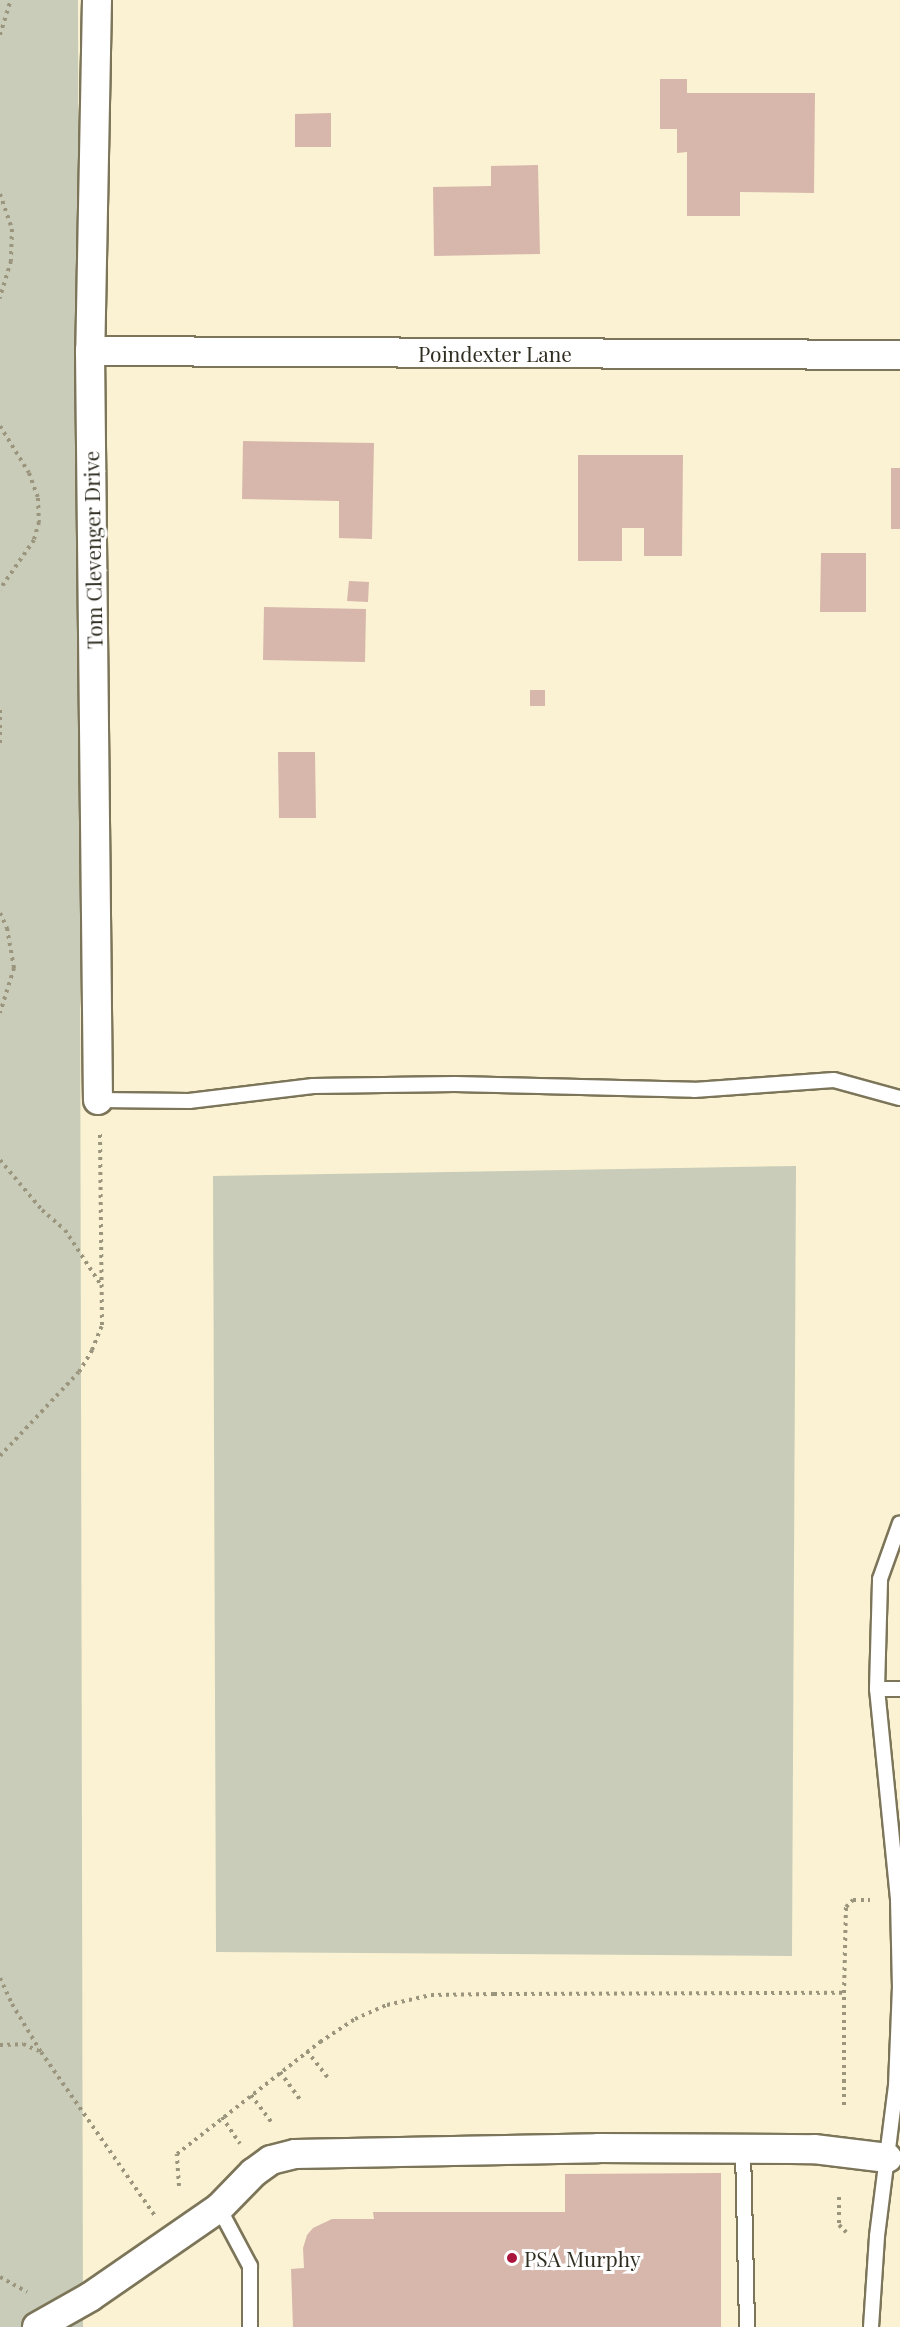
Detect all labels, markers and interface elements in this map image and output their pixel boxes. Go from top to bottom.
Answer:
street label: Poindexter Lane [418,340,572,366]
street label: Tom Clevenger Drive [78,450,106,650]
place label: PSA Murphy [524,2245,641,2271]
marker: PSA Murphy [505,2251,519,2265]

